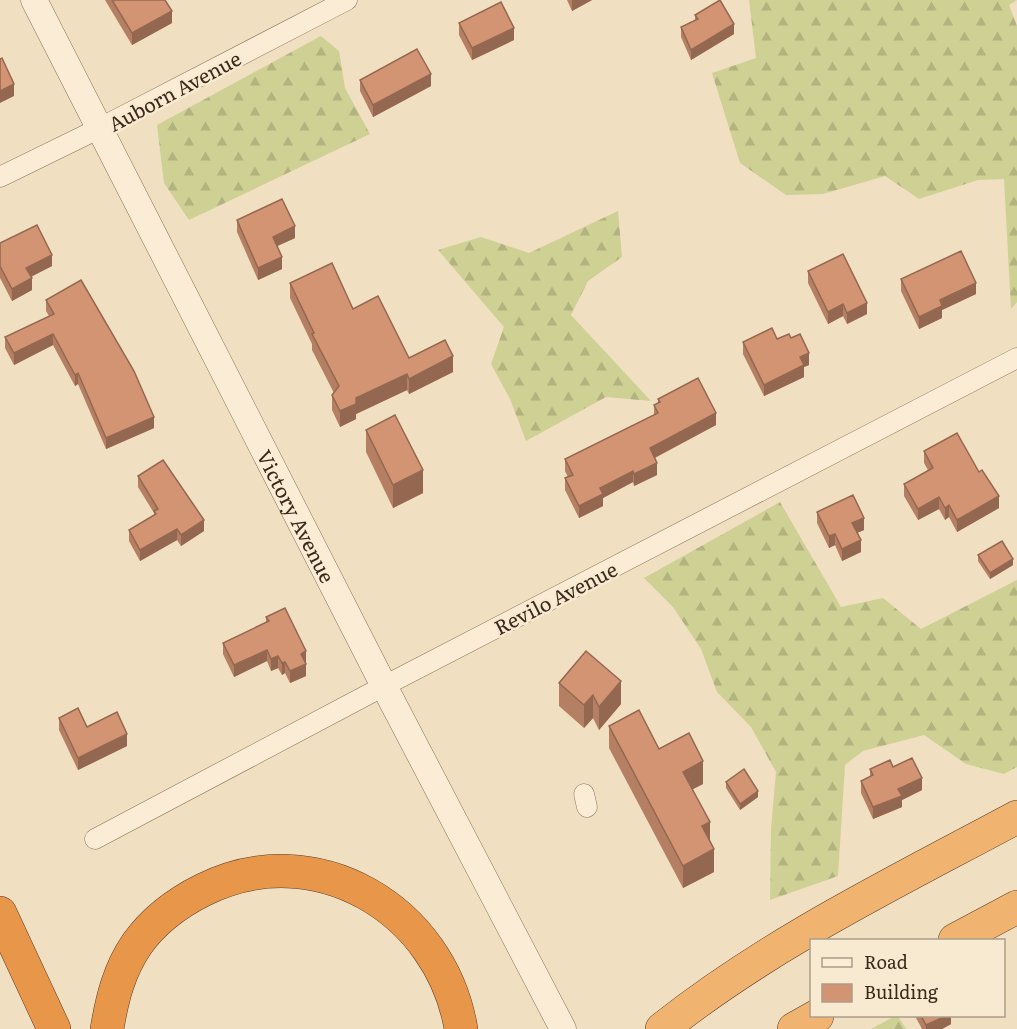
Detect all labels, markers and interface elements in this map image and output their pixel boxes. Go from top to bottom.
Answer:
street label: Auborn Avenue [102,42,246,138]
street label: Victory Avenue [251,444,344,588]
street label: Revilo Avenue [488,553,622,641]
legend [810,939,1005,1017]
text: Road [864,948,908,975]
text: Building [864,978,939,1005]

